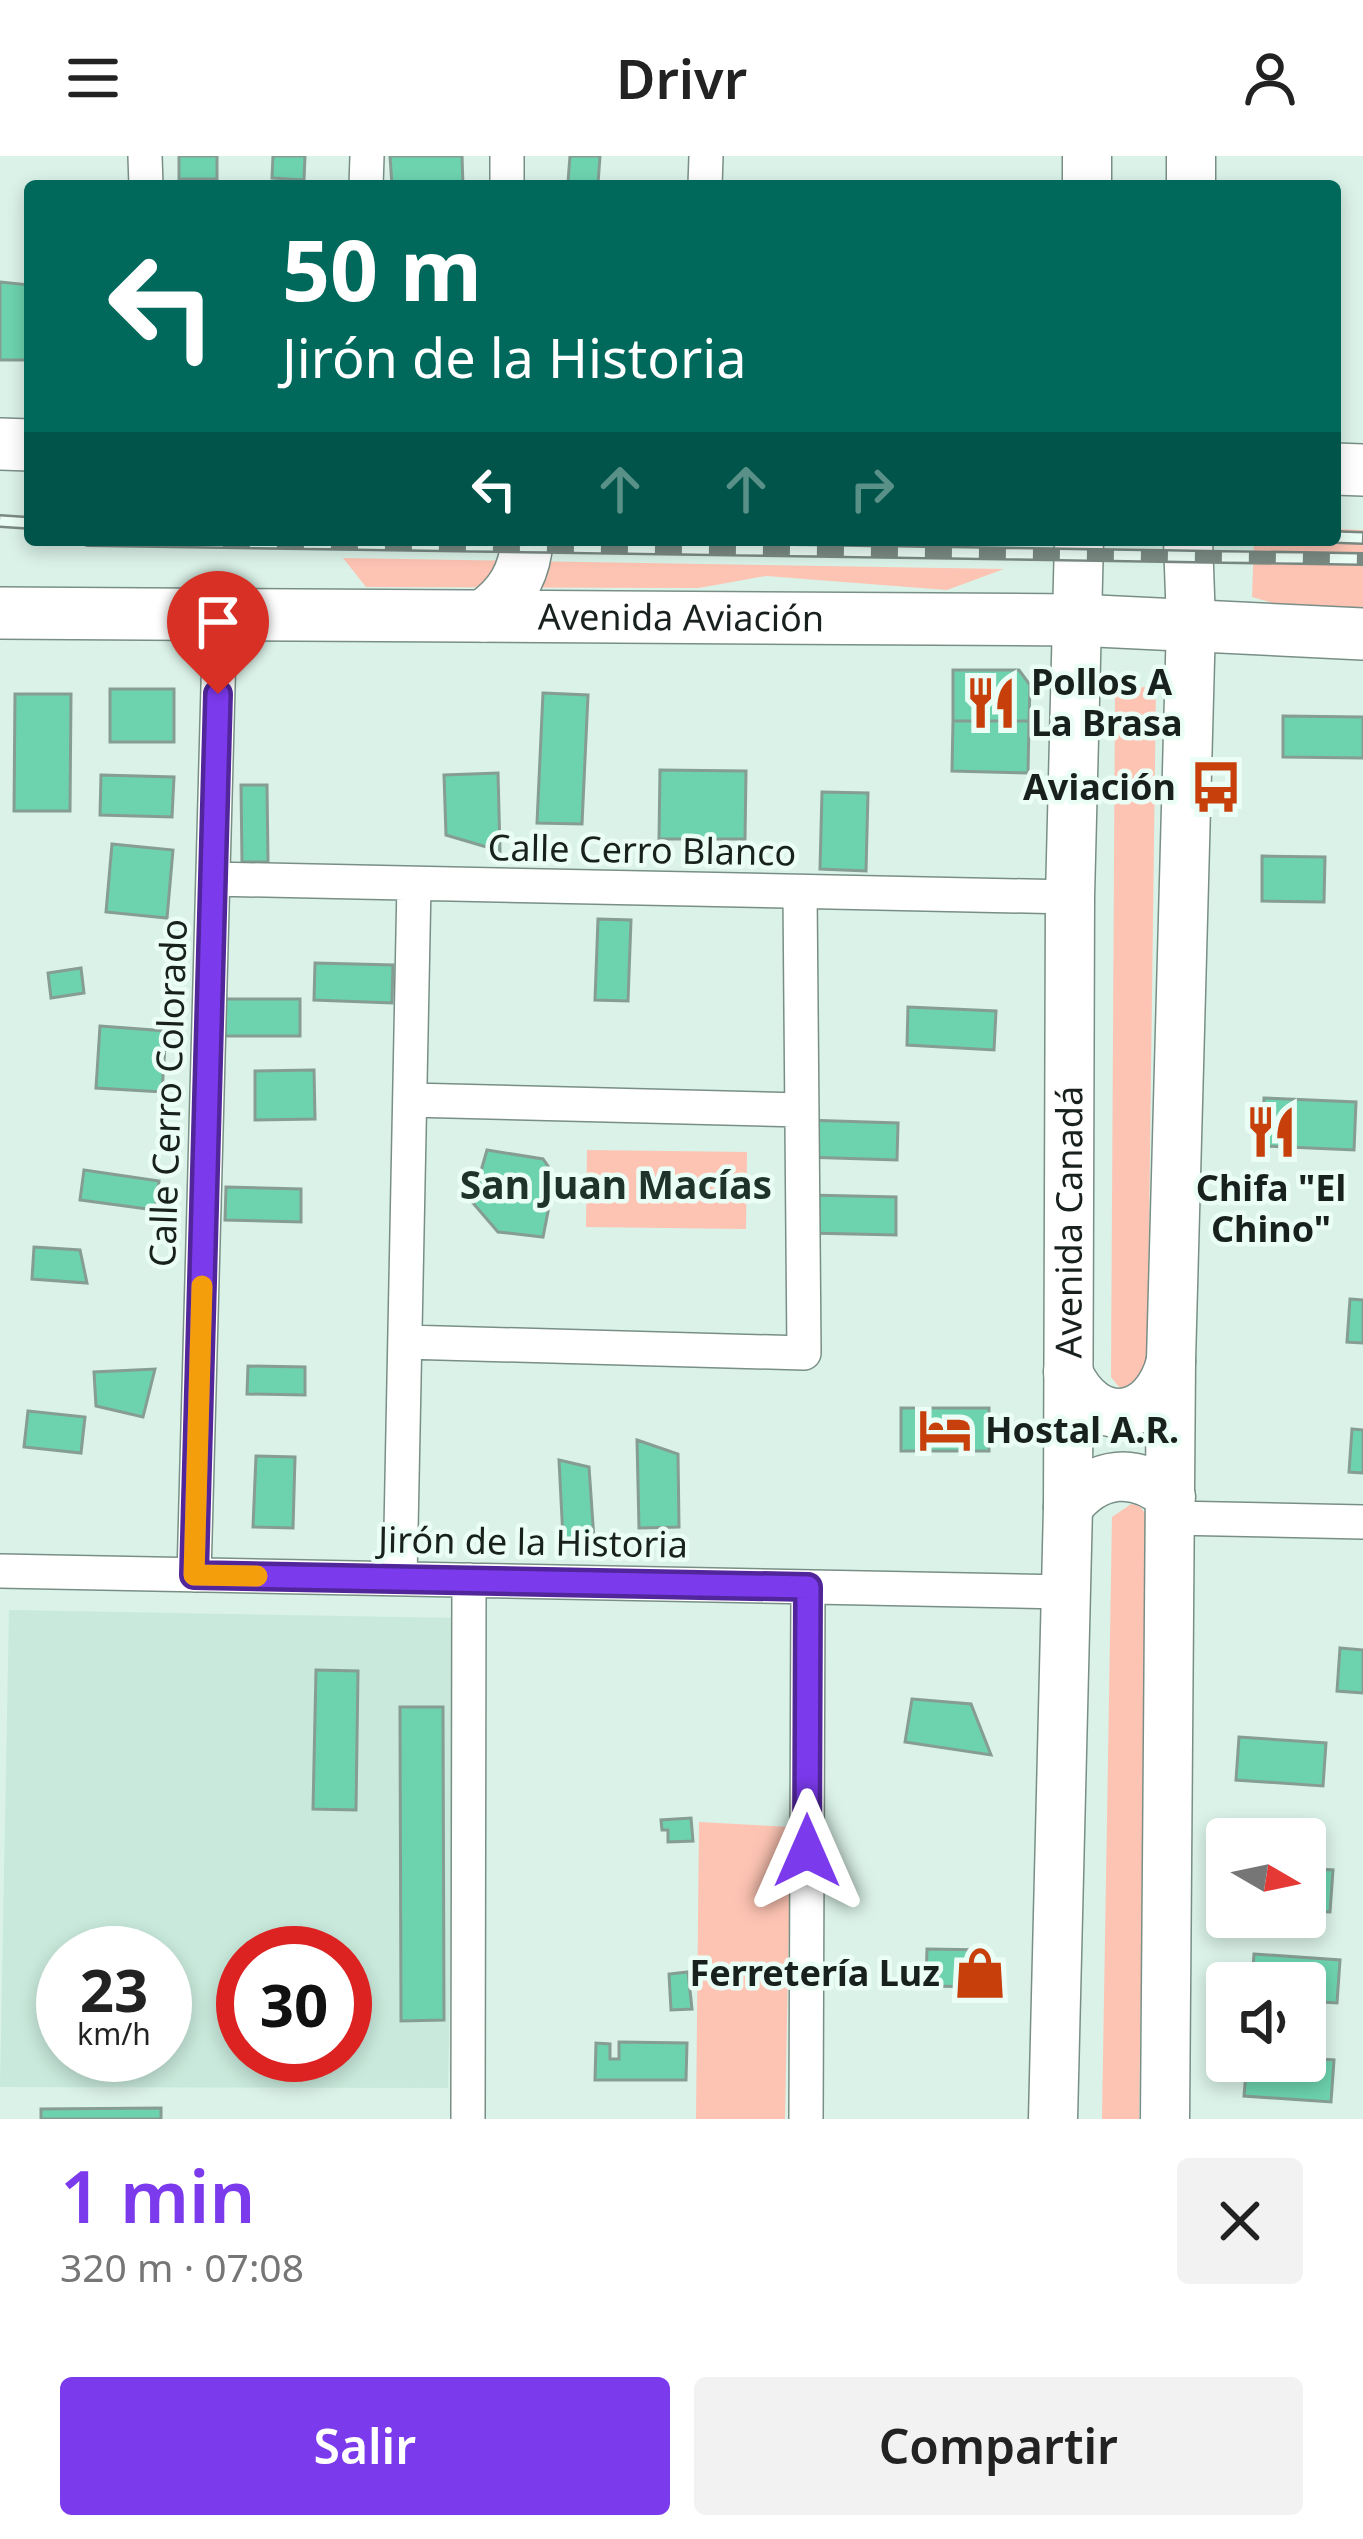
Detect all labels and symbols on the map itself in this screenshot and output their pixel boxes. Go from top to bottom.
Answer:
pin [167,571,269,694]
street label: Avenida Aviación [538,591,824,642]
place label: Pollos A La Brasa [1031,657,1183,747]
restaurant icon: Pollos A La Brasa [962,674,1020,732]
bus stop icon: Aviación [1187,758,1245,816]
place label: Aviación [1023,762,1176,811]
street label: Calle Cerro Blanco [487,822,797,877]
street label: Calle Cerro Colorado [137,918,198,1268]
street label: Avenida Canadá [1043,1086,1093,1359]
restaurant icon: Chifa "El Chino" [1242,1103,1300,1161]
district label: San Juan Macías [460,1157,772,1210]
place label: Chifa "El Chino" [1196,1163,1346,1253]
hotel icon: Hostal A.R. [916,1401,974,1459]
place label: Hostal A.R. [985,1405,1179,1454]
street label: Jirón de la Historia [375,1514,688,1569]
position arrow [744,1788,870,1914]
north arrow [1206,1818,1326,1938]
speed limit sign: 30 [216,1926,372,2082]
shop icon: Ferretería Luz [951,1944,1009,2002]
place label: Ferretería Luz [690,1948,940,1997]

